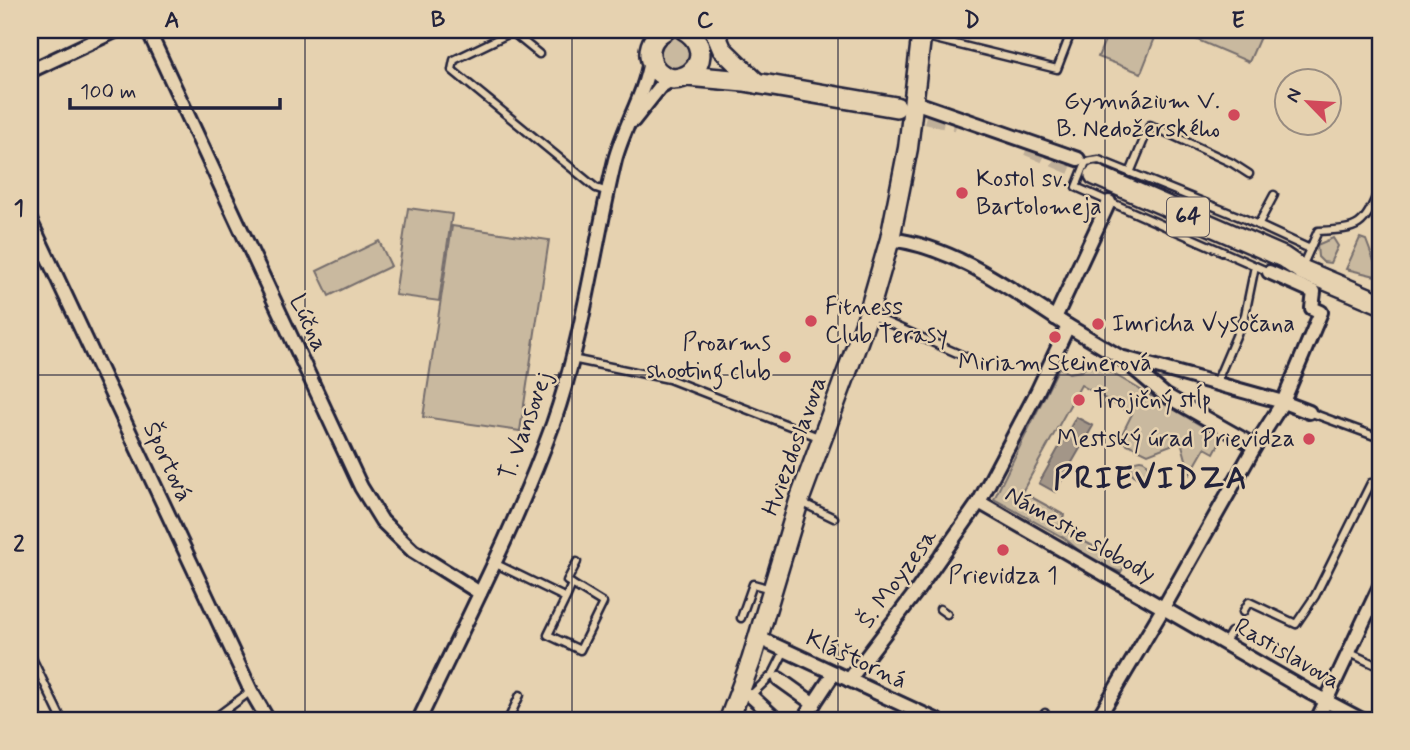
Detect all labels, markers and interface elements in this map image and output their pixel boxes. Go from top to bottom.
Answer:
text: A [164,6,180,36]
text: B [431,6,446,36]
text: C [697,6,714,36]
text: D [964,6,980,36]
text: E [1231,6,1245,36]
scale bar [70,66,280,110]
north arrow [1274,66,1344,136]
text: 100 m [80,78,136,106]
text: N [1280,84,1308,106]
place label: Gymnázium V. B. Nedožerského [1056,86,1220,145]
marker: Gymnázium V. B. Nedožerského [1226,107,1242,123]
place label: Kostol sv. Bartolomeja [976,164,1102,223]
marker: Kostol sv. Bartolomeja [954,185,970,201]
text: 1 [14,194,24,224]
road number: 64 [1167,198,1209,236]
street label: Lúčna [281,289,335,357]
place label: Fitness Club Terasy [825,292,948,351]
place label: Imricha Vysočana [1112,309,1295,340]
marker: Fitness Club Terasy [803,313,819,329]
marker: Imricha Vysočana [1090,316,1106,332]
place label: Proarms shooting club [647,328,771,390]
marker: Miriam Steinerová [1047,329,1063,345]
place label: Miriam Steinerová [958,348,1152,379]
marker: Proarms shooting club [777,349,793,365]
street label: T. Vansovej [492,367,560,485]
street label: Hviezdoslavova [755,372,835,520]
place label: Trojičný stĺp [1093,383,1212,416]
marker: Trojičný stĺp [1071,392,1087,408]
street label: Športová [135,417,199,507]
place label: Mestský úrad Prievidza [1057,424,1295,455]
marker: Mestský úrad Prievidza [1301,431,1317,447]
district label: PRIEVIDZA [1053,458,1249,500]
street label: Námestie slobody [999,479,1161,591]
street label: Š. Moyzesa [851,522,945,635]
text: 2 [13,530,25,560]
marker: Prievidza 1 [995,542,1011,558]
place label: Prievidza 1 [948,561,1058,592]
street label: Rastislavova [1228,611,1346,697]
street label: Kláštorná [800,623,912,697]

